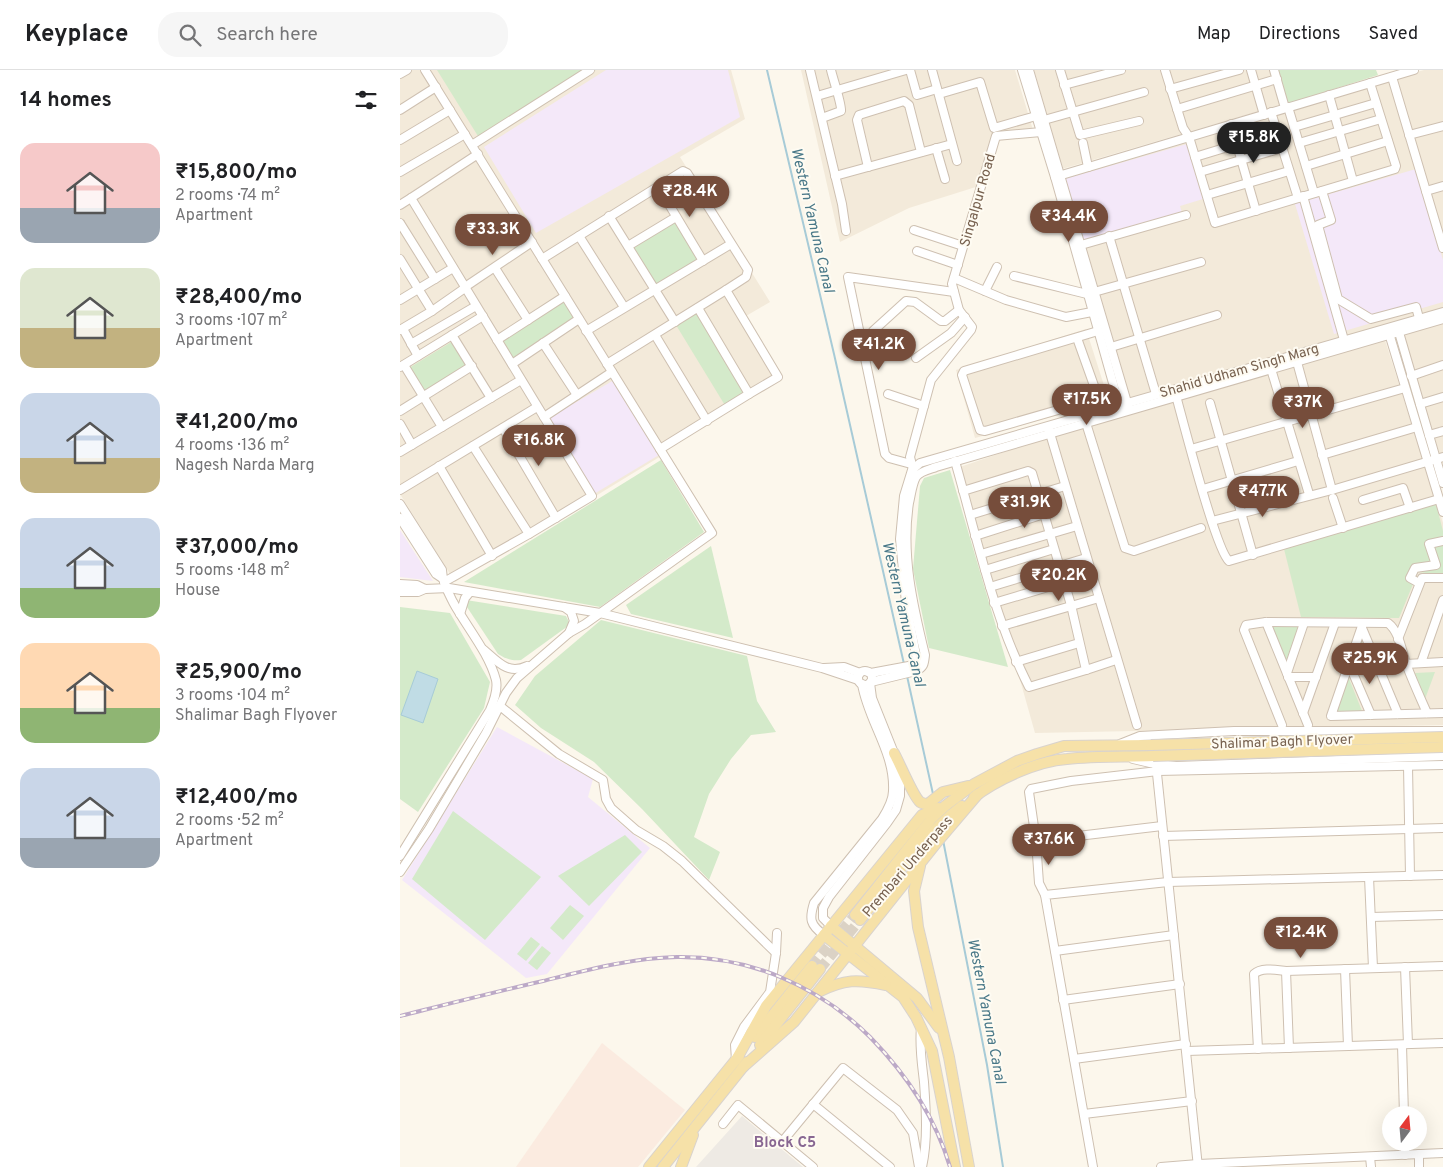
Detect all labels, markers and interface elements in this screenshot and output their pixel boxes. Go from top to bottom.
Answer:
search box [158,12,508,57]
text: Keyplace [25,20,128,50]
icon: search [176,21,204,49]
text: Search here [216,23,318,47]
text: Map [1197,23,1231,46]
text: Directions [1259,23,1341,46]
text: Saved [1369,23,1418,46]
icon: filters [352,86,380,114]
text: 14 homes [20,87,112,114]
pin: ₹15.8K [1213,122,1295,164]
text: ₹15.8K [1228,128,1280,148]
water label: Western Yamuna Canal [786,146,838,296]
street label: Singalpur Road [957,152,1000,249]
text: ₹15,800/mo [175,159,297,186]
icon: home [60,163,120,223]
pin: ₹28.4K [649,176,731,218]
text: ₹28.4K [662,182,718,202]
text: 2 rooms · 74 m² [175,186,280,206]
pin: ₹34.4K [1028,200,1110,243]
text: Apartment [175,206,253,226]
text: ₹34.4K [1041,207,1097,227]
pin: ₹33.3K [452,214,534,256]
text: ₹33.3K [466,220,520,240]
text: ₹28,400/mo [175,284,302,311]
icon: home [60,288,120,348]
text: 3 rooms · 107 m² [175,311,287,331]
pin: ₹41.2K [838,328,920,371]
text: Apartment [175,331,253,351]
text: ₹41.2K [853,335,905,355]
street label: Shahid Udham Singh Marg [1158,341,1321,402]
pin: ₹17.5K [1046,384,1128,426]
pin: ₹37K [1273,386,1333,429]
text: ₹17.5K [1063,390,1111,410]
text: ₹37K [1283,393,1323,413]
text: ₹41,200/mo [175,409,298,436]
icon: home [60,413,120,473]
pin: ₹16.8K [498,424,580,467]
text: ₹16.8K [513,431,565,451]
text: 4 rooms · 136 m² [175,436,289,456]
text: Nagesh Narda Marg [175,456,314,476]
pin: ₹47.7K [1222,476,1304,518]
text: ₹47.7K [1238,482,1288,502]
pin: ₹31.9K [984,486,1066,529]
text: ₹31.9K [999,493,1051,513]
text: ₹37,000/mo [175,534,299,561]
icon: home [60,538,120,598]
water label: Western Yamuna Canal [877,540,929,690]
pin: ₹20.2K [1018,560,1100,602]
text: 5 rooms · 148 m² [175,561,290,581]
text: ₹20.2K [1031,566,1087,586]
text: House [175,581,220,601]
pin: ₹25.9K [1329,642,1411,685]
text: ₹25.9K [1342,649,1398,669]
text: ₹25,900/mo [175,659,302,686]
icon: home [60,663,120,723]
text: 3 rooms · 104 m² [175,686,290,706]
text: Shalimar Bagh Flyover [175,706,337,726]
street label: Shalimar Bagh Flyover [1211,732,1354,753]
text: ₹12,400/mo [175,784,298,811]
icon: home [60,788,120,848]
text: 2 rooms · 52 m² [175,811,284,831]
street label: Prembari Underpass [860,813,957,921]
pin: ₹37.6K [1008,824,1090,866]
text: ₹37.6K [1023,830,1075,850]
text: Apartment [175,831,253,851]
pin: ₹12.4K [1260,916,1342,959]
text: ₹12.4K [1275,923,1327,943]
water label: Western Yamuna Canal [962,937,1009,1087]
north arrow [1382,1106,1428,1151]
map controls [1382,1106,1427,1151]
district label: Block C5 [754,1134,816,1153]

